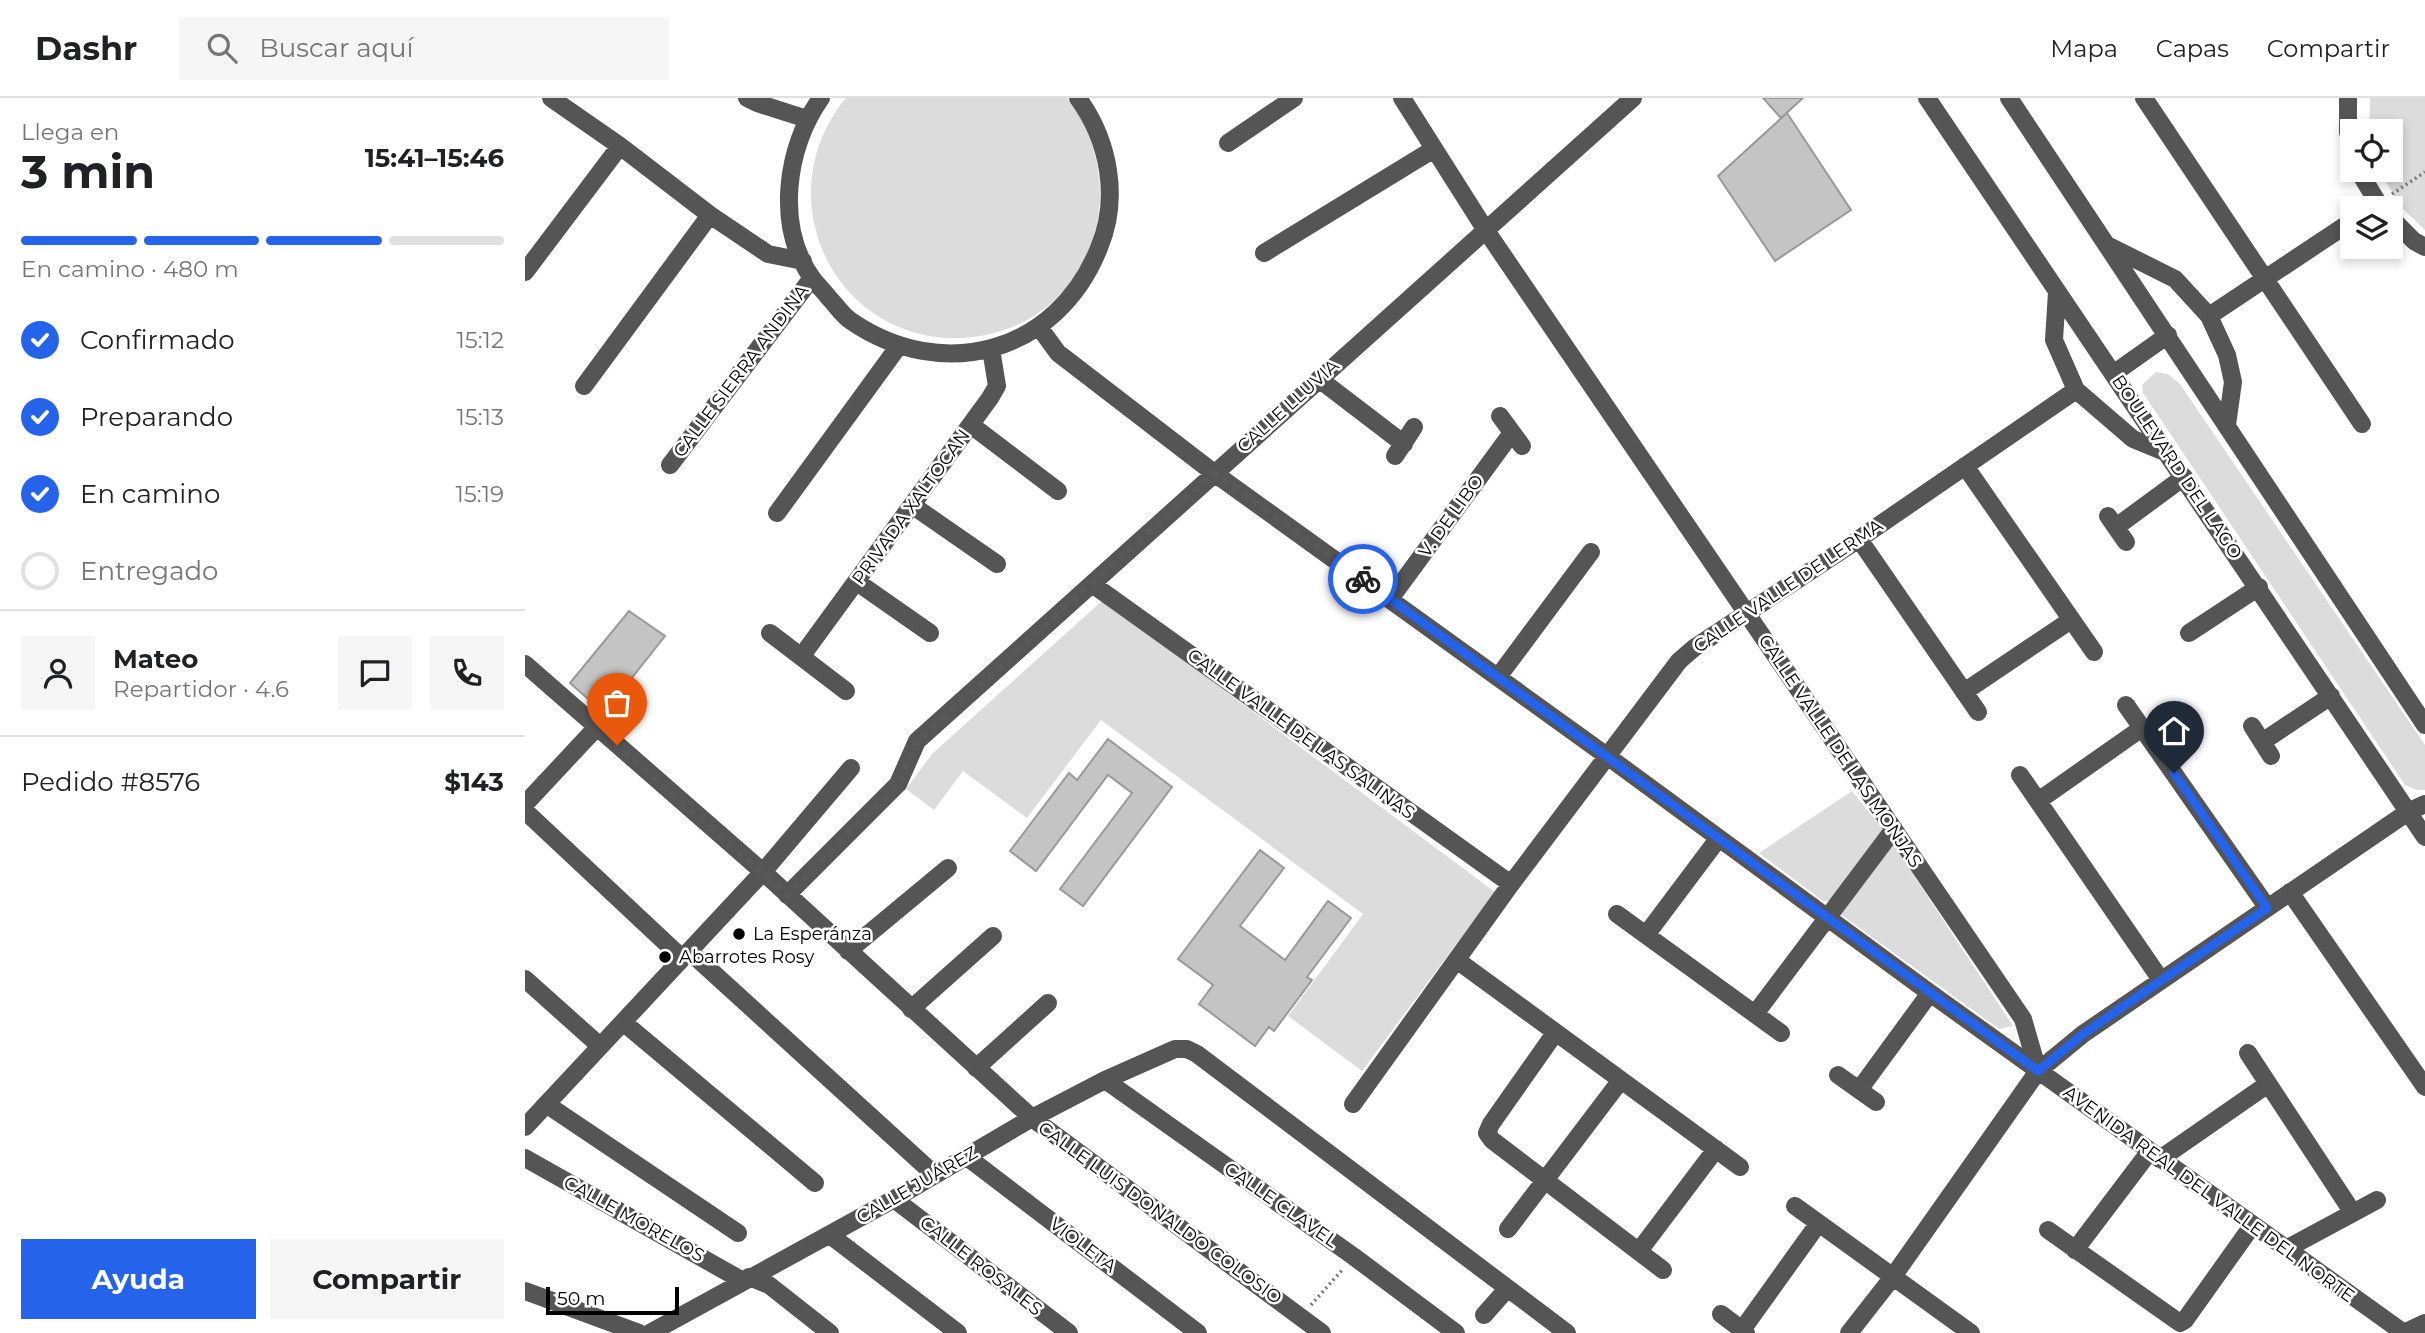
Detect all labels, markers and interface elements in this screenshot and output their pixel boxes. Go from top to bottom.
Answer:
search box [179,17,669,80]
text: Dashr [35,28,137,68]
icon: search [203,29,241,67]
text: Buscar aquí [259,32,414,64]
text: Mapa [2050,34,2118,63]
text: Capas [2156,34,2229,63]
text: Compartir [2267,34,2390,63]
text: Llega en [21,118,119,146]
map controls [2340,119,2403,259]
button: locate [2340,119,2403,182]
text: 15:41–15:46 [365,142,504,174]
text: 3 min [21,143,155,200]
button: layers [2340,196,2403,259]
text: En camino · 480 m [21,255,239,283]
street label: CALLE SIERRA ANDINA [669,280,813,462]
icon: check [21,321,59,359]
text: Confirmado [80,324,235,356]
text: 15:12 [456,326,504,354]
street label: CALLE LLUVIA [1233,355,1343,457]
street label: BOULEVARD DEL LAGO [2107,371,2247,563]
icon: check [21,398,59,436]
text: Preparando [80,401,233,433]
text: 15:13 [457,403,504,431]
street label: PRIVADA XALTOCAN [847,425,975,589]
street label: V. DE LIBO [1414,470,1488,562]
icon: check [21,475,59,513]
text: En camino [80,478,220,510]
text: 15:19 [455,480,504,508]
street label: CALLE VALLE DE LERMA [1689,514,1887,658]
courier [1328,544,1398,614]
text: Entregado [80,555,218,587]
icon: bike [1344,560,1382,598]
street label: CALLE VALLE DE LAS MONJAS [1754,630,1926,872]
button: person [21,636,95,710]
button: chat [338,636,412,710]
button: phone [430,636,504,710]
text: Mateo [113,643,198,675]
street label: CALLE VALLE DE LAS SALINAS [1183,644,1419,824]
pin [587,673,647,745]
text: Repartidor · 4.6 [113,675,289,703]
icon: bag [598,684,636,722]
pin [2144,701,2204,773]
icon: home [2155,712,2193,750]
text: Pedido #8576 [21,766,200,798]
text: $143 [444,766,504,798]
place label: La Esperánza [753,923,872,945]
marker: La Esperánza [731,926,747,942]
place label: Abarrotes Rosy [679,946,814,968]
marker: Abarrotes Rosy [657,949,673,965]
street label: AVENIDA REAL DEL VALLE DEL NORTE [2059,1081,2359,1307]
street label: CALLE LUIS DONALDO COLOSIO [1034,1117,1286,1309]
street label: CALLE JUÁREZ [853,1141,982,1229]
street label: CALLE CLAVEL [1220,1158,1342,1253]
street label: CALLE MORELOS [560,1171,708,1267]
street label: CALLE ROSALES [915,1211,1047,1321]
street label: VIOLETA [1045,1213,1121,1277]
button: Ayuda [21,1239,256,1319]
button: Compartir [270,1239,504,1319]
scale bar [546,1284,679,1316]
text: 50 m [557,1287,605,1310]

